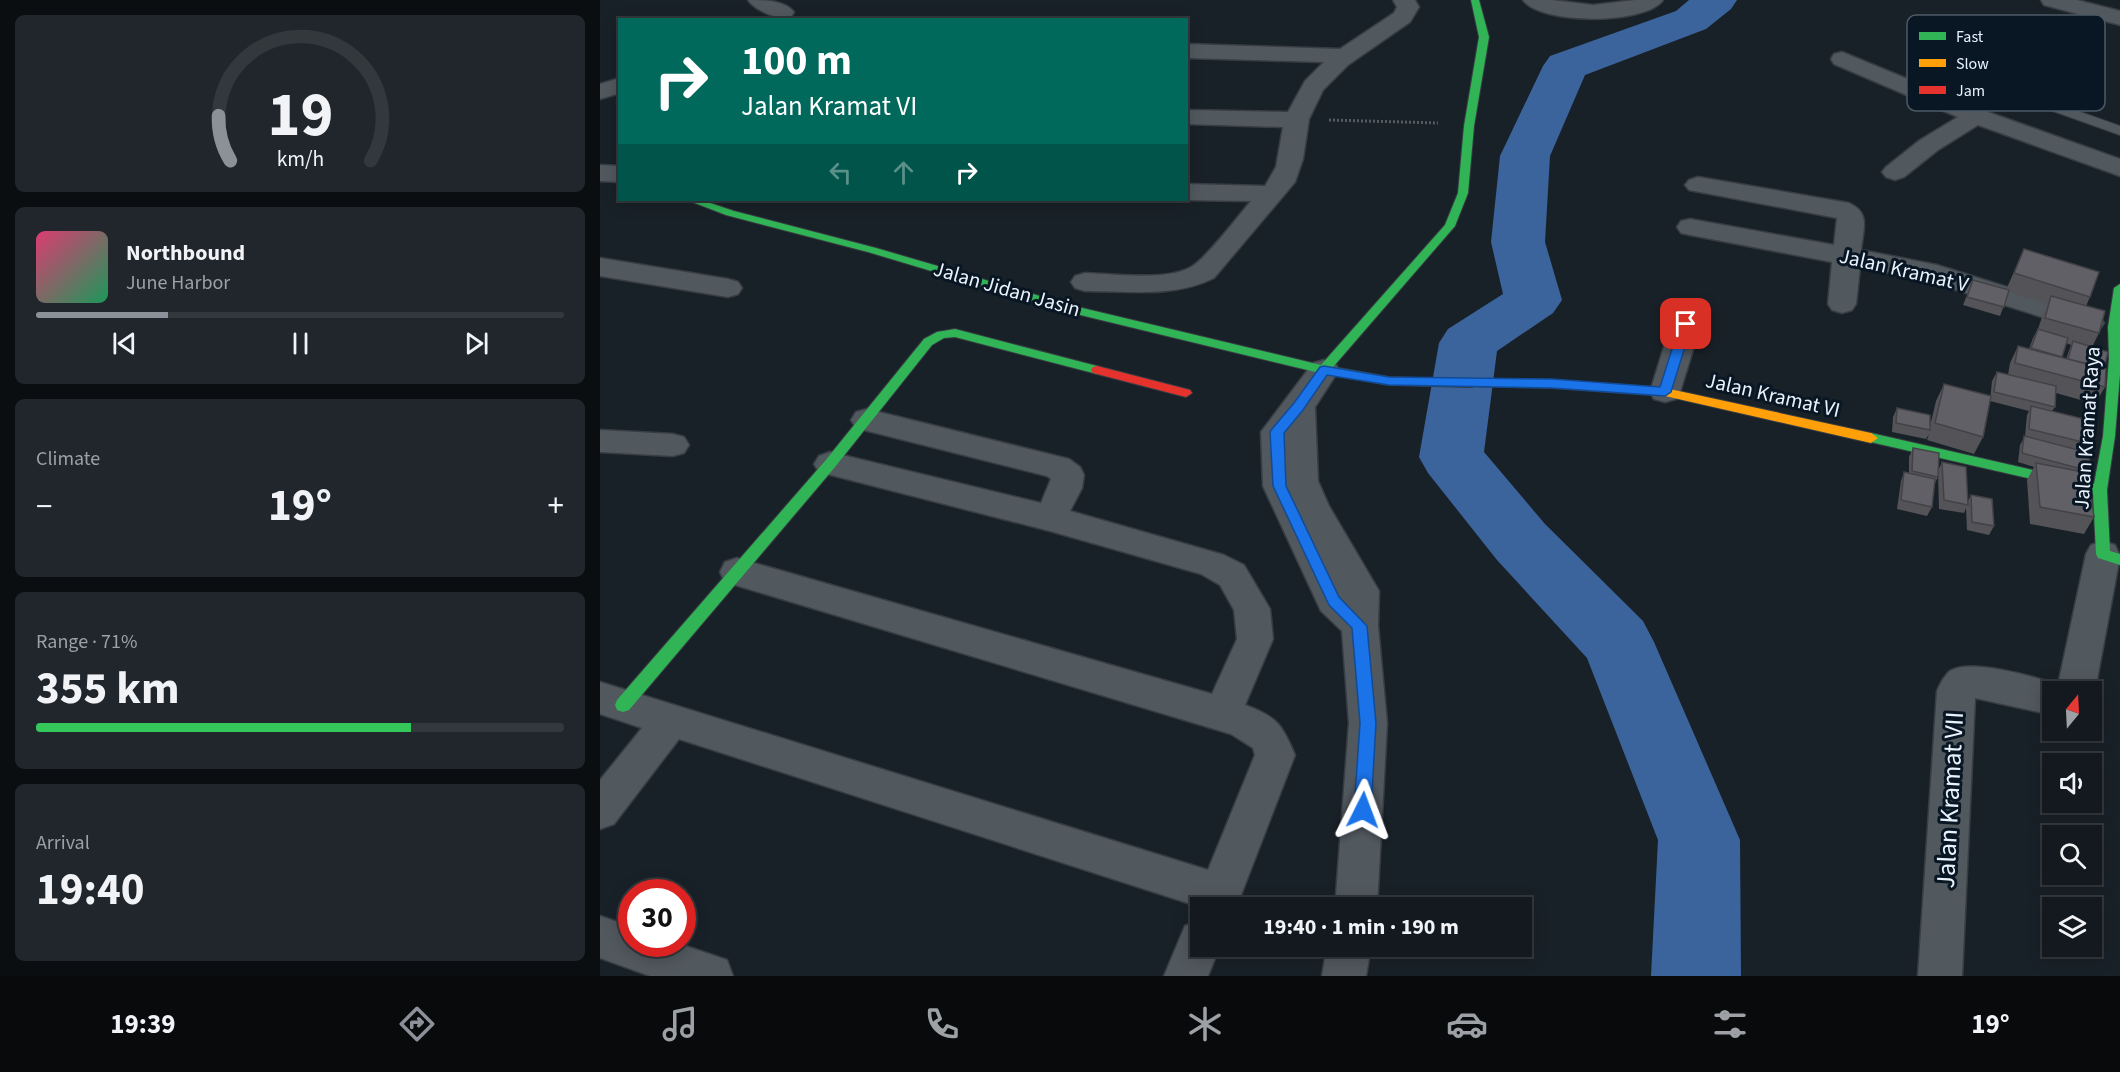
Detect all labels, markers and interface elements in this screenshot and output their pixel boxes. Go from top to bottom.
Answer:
legend [1907,15,2105,111]
text: Fast [1956,26,1984,48]
text: 100 m [741,31,852,91]
icon: right [642,42,720,120]
text: Slow [1956,53,1989,75]
text: 19 [267,71,333,160]
text: Jam [1956,80,1985,102]
text: Jalan Kramat VI [741,87,917,126]
text: km/h [276,144,324,175]
icon: left [824,156,857,189]
icon: ahead [887,156,920,189]
icon: right [950,156,983,189]
text: Northbound [126,237,245,269]
street label: Jalan Kramat V [1837,241,1972,299]
street label: Jalan Jidan Jasin [930,254,1084,324]
text: June Harbor [126,269,230,297]
pin [1660,298,1711,349]
icon: arrive [1669,307,1702,340]
icon: previous [108,327,141,360]
icon: pause [284,327,317,360]
icon: next [460,327,493,360]
street label: Jalan Kramat Raya [2066,346,2108,510]
street label: Jalan Kramat VI [1703,365,1843,425]
text: Climate [36,445,100,473]
text: 19° [268,474,332,538]
text: − [36,483,52,530]
text: + [548,483,564,530]
text: Range · 71% [36,628,137,656]
text: 355 km [36,657,180,721]
north arrow [2042,681,2102,741]
map controls [2042,681,2102,957]
street label: Jalan Kramat VII [1927,711,1973,889]
button: sound [2042,753,2102,813]
position arrow [1331,778,1395,842]
button: search [2042,825,2102,885]
text: Arrival [36,829,90,857]
text: 19:40 [36,858,145,922]
speed limit sign: 30 [618,879,696,957]
button: layers [2042,897,2102,957]
text: 19:40 · 1 min · 190 m [1263,911,1459,943]
icon: directions [396,1003,438,1045]
icon: music [659,1003,701,1045]
icon: phone [921,1003,963,1045]
icon: climate [1184,1003,1226,1045]
icon: car [1446,1003,1488,1045]
icon: filters [1709,1003,1751,1045]
text: 19:39 [110,1005,175,1044]
text: 19° [1971,1005,2010,1044]

